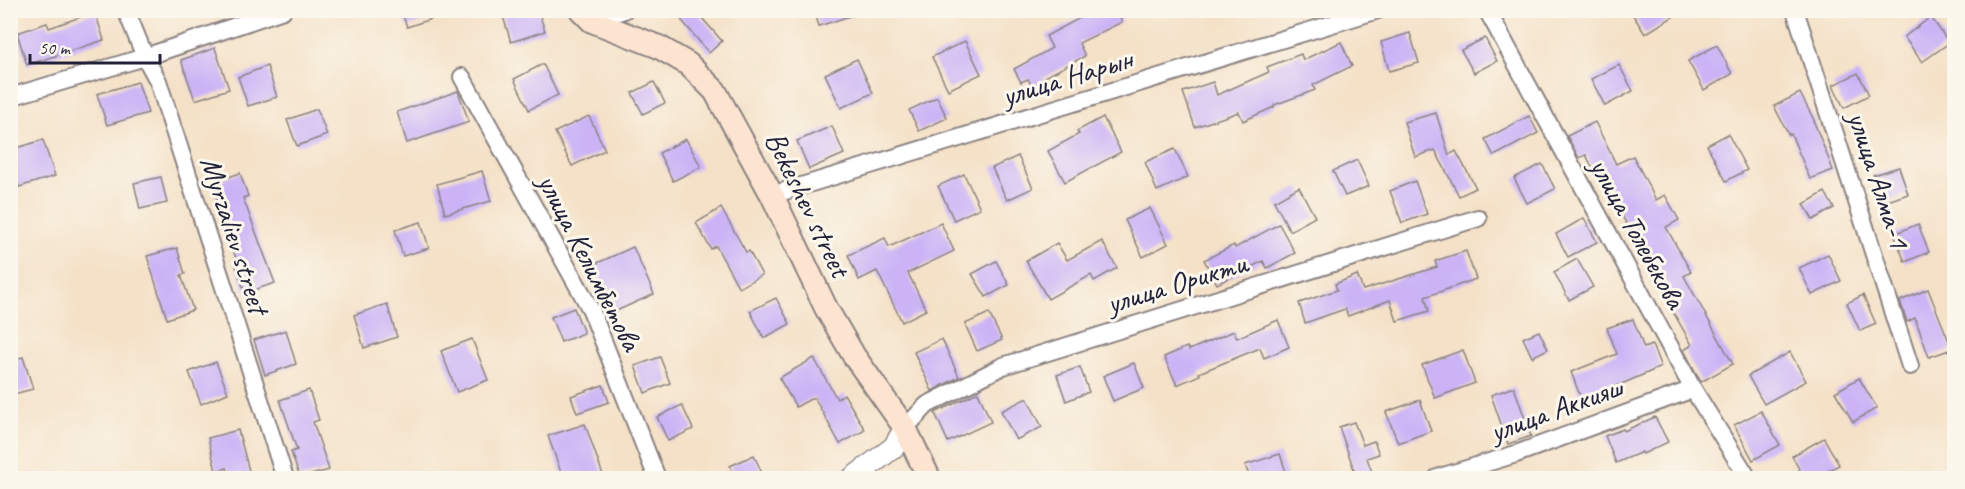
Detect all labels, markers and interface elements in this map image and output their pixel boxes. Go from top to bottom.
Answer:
scale bar [30,27,160,65]
text: 50 m [39,37,72,59]
street label: улица Нарын [995,39,1138,115]
street label: улица Алма-1 [1838,105,1919,255]
street label: Bekeshev street [756,125,861,286]
street label: улица Толебекова [1580,149,1696,317]
street label: Myrzaliev street [192,152,279,322]
street label: улица Келимбетова [528,165,652,359]
street label: улица Орикти [1100,243,1253,323]
street label: улица Аккияш [1483,367,1629,451]

